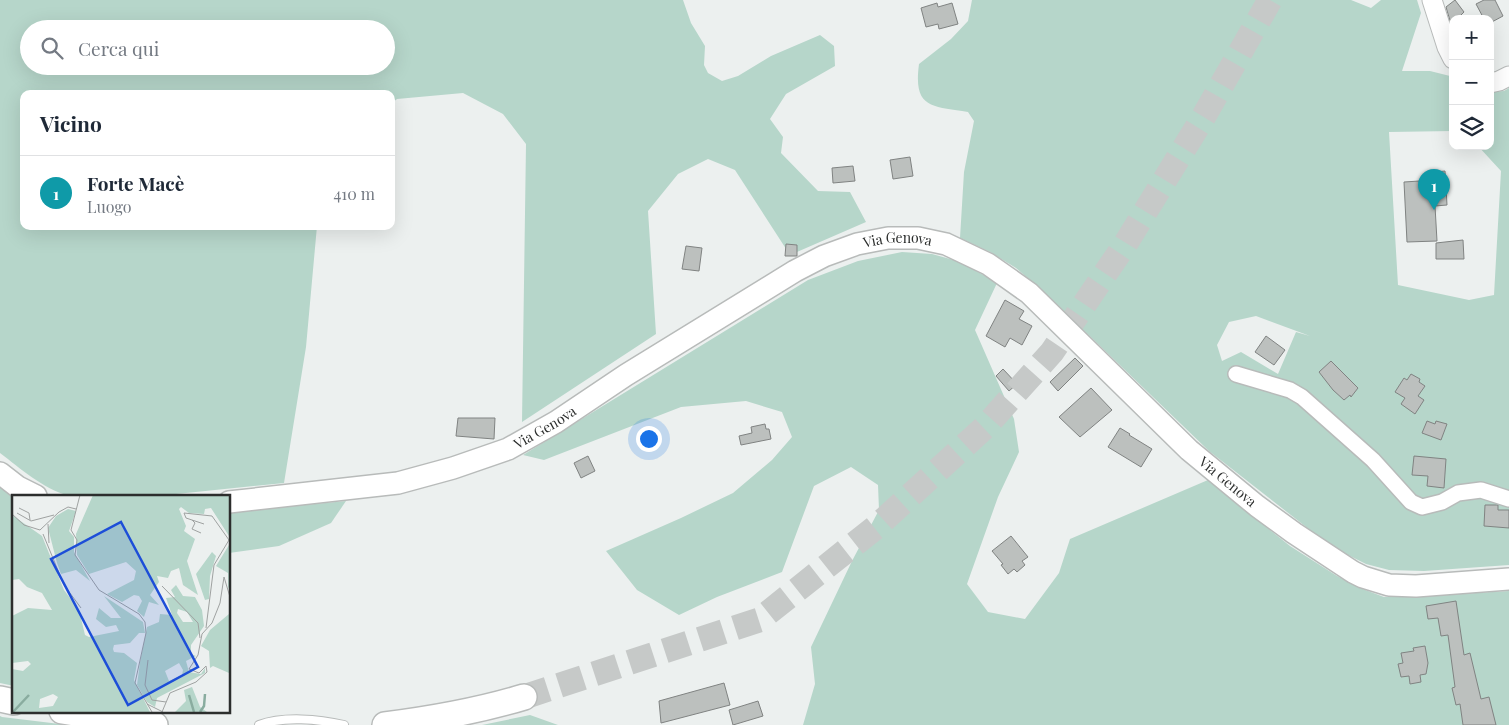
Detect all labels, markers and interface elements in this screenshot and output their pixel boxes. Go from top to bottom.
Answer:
map controls [1449,15,1494,150]
button: + [1449,15,1494,60]
search box [20,20,395,75]
icon: search [38,34,66,62]
text: Cerca qui [78,35,159,61]
button: − [1449,60,1494,105]
button: layers [1449,105,1494,150]
text: Vicino [40,109,102,137]
pin: 1 [1418,169,1450,210]
text: Forte Macè [87,170,184,196]
text: 1 [53,183,59,204]
text: 410 m [333,183,375,204]
text: Luogo [87,196,132,217]
street label: Via Genova [860,228,934,252]
street label: Via Genova [509,401,580,453]
your location [636,426,662,452]
street label: Via Genova [1194,451,1261,511]
inset map [12,495,230,712]

